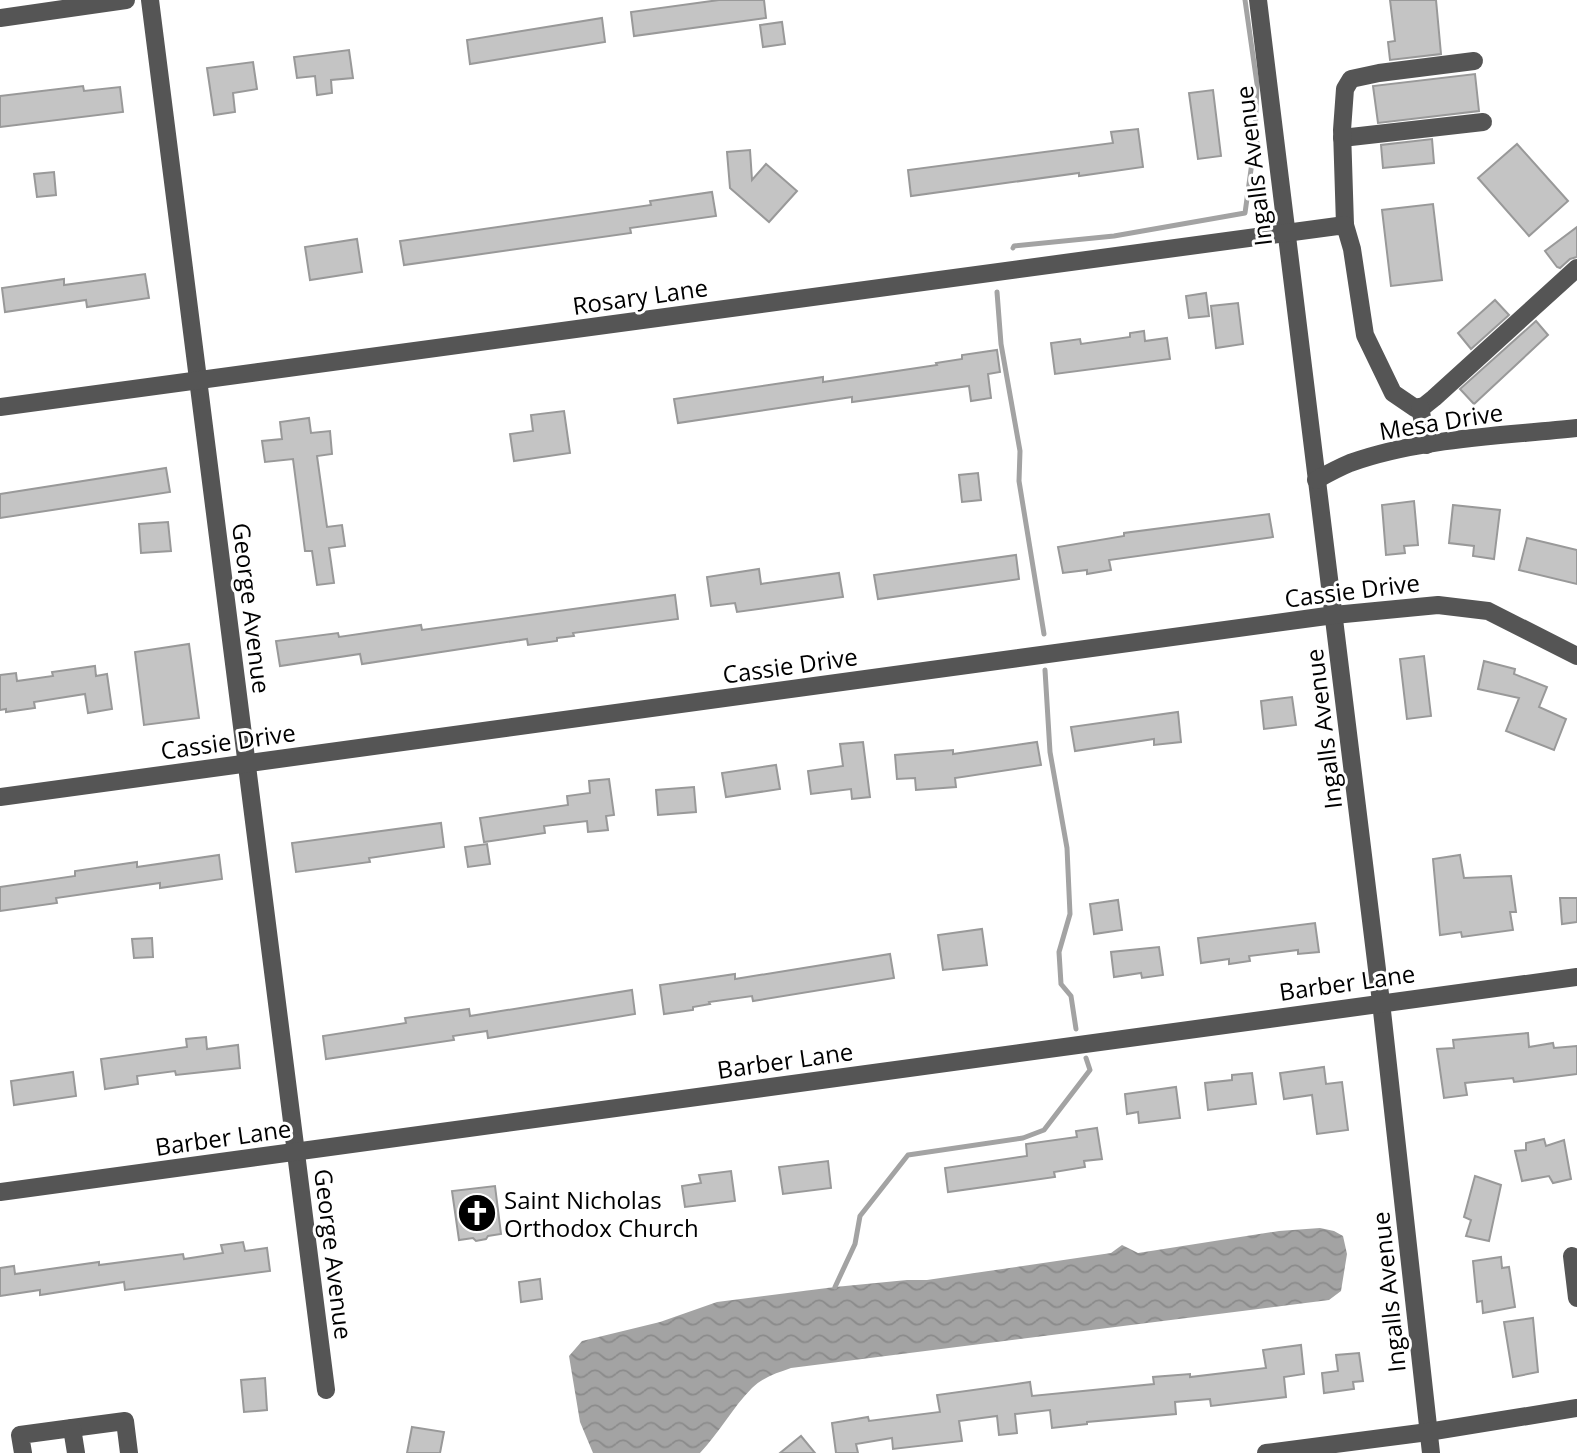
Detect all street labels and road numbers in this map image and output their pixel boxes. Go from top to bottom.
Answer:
street label: Ingalls Avenue [1227,84,1279,248]
street label: Rosary Lane [570,270,710,322]
street label: Mesa Drive [1377,395,1505,447]
street label: George Avenue [225,521,279,695]
street label: Cassie Drive [1283,565,1421,615]
street label: Cassie Drive [720,639,860,691]
street label: Ingalls Avenue [1297,647,1349,811]
street label: Cassie Drive [158,715,298,767]
street label: Barber Lane [1277,956,1417,1008]
street label: Barber Lane [715,1034,855,1086]
street label: Barber Lane [153,1111,293,1163]
street label: George Avenue [307,1167,361,1341]
street label: Ingalls Avenue [1363,1210,1413,1374]

